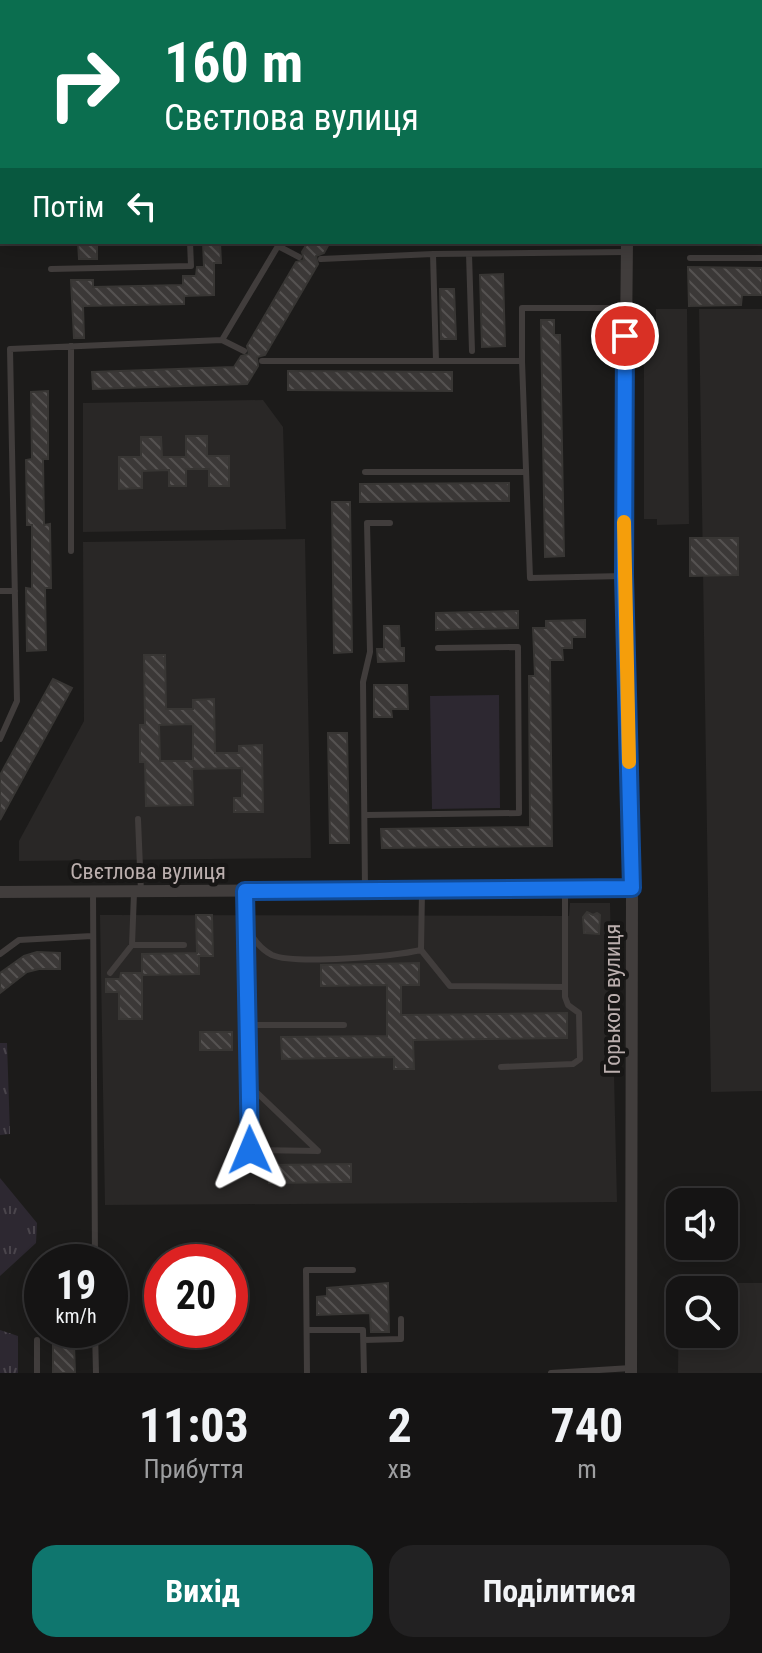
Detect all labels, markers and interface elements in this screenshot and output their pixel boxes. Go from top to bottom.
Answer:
text: 160 m [164,30,303,96]
icon: right [32,32,136,136]
text: Свєтлова вулиця [164,97,419,139]
icon: left [120,184,164,228]
text: Потім [32,189,104,224]
pin [591,302,659,370]
icon: arrive [603,314,647,358]
street label: Свєтлова вулиця [70,859,226,884]
street label: Горького вулиця [600,924,625,1074]
position arrow [208,1108,292,1192]
map controls [666,1188,738,1348]
button: sound [666,1188,738,1260]
speed limit sign: 20 [144,1244,248,1348]
text: 19 [56,1262,96,1309]
button: search [666,1276,738,1348]
text: km/h [55,1304,97,1328]
text: 11:03 [139,1397,249,1454]
text: 2 [388,1397,412,1454]
text: 740 [551,1397,623,1454]
text: Прибуття [144,1454,244,1484]
text: хв [387,1454,412,1484]
text: m [577,1454,597,1484]
button: Вихід [32,1545,373,1637]
button: Поділитися [389,1545,730,1637]

